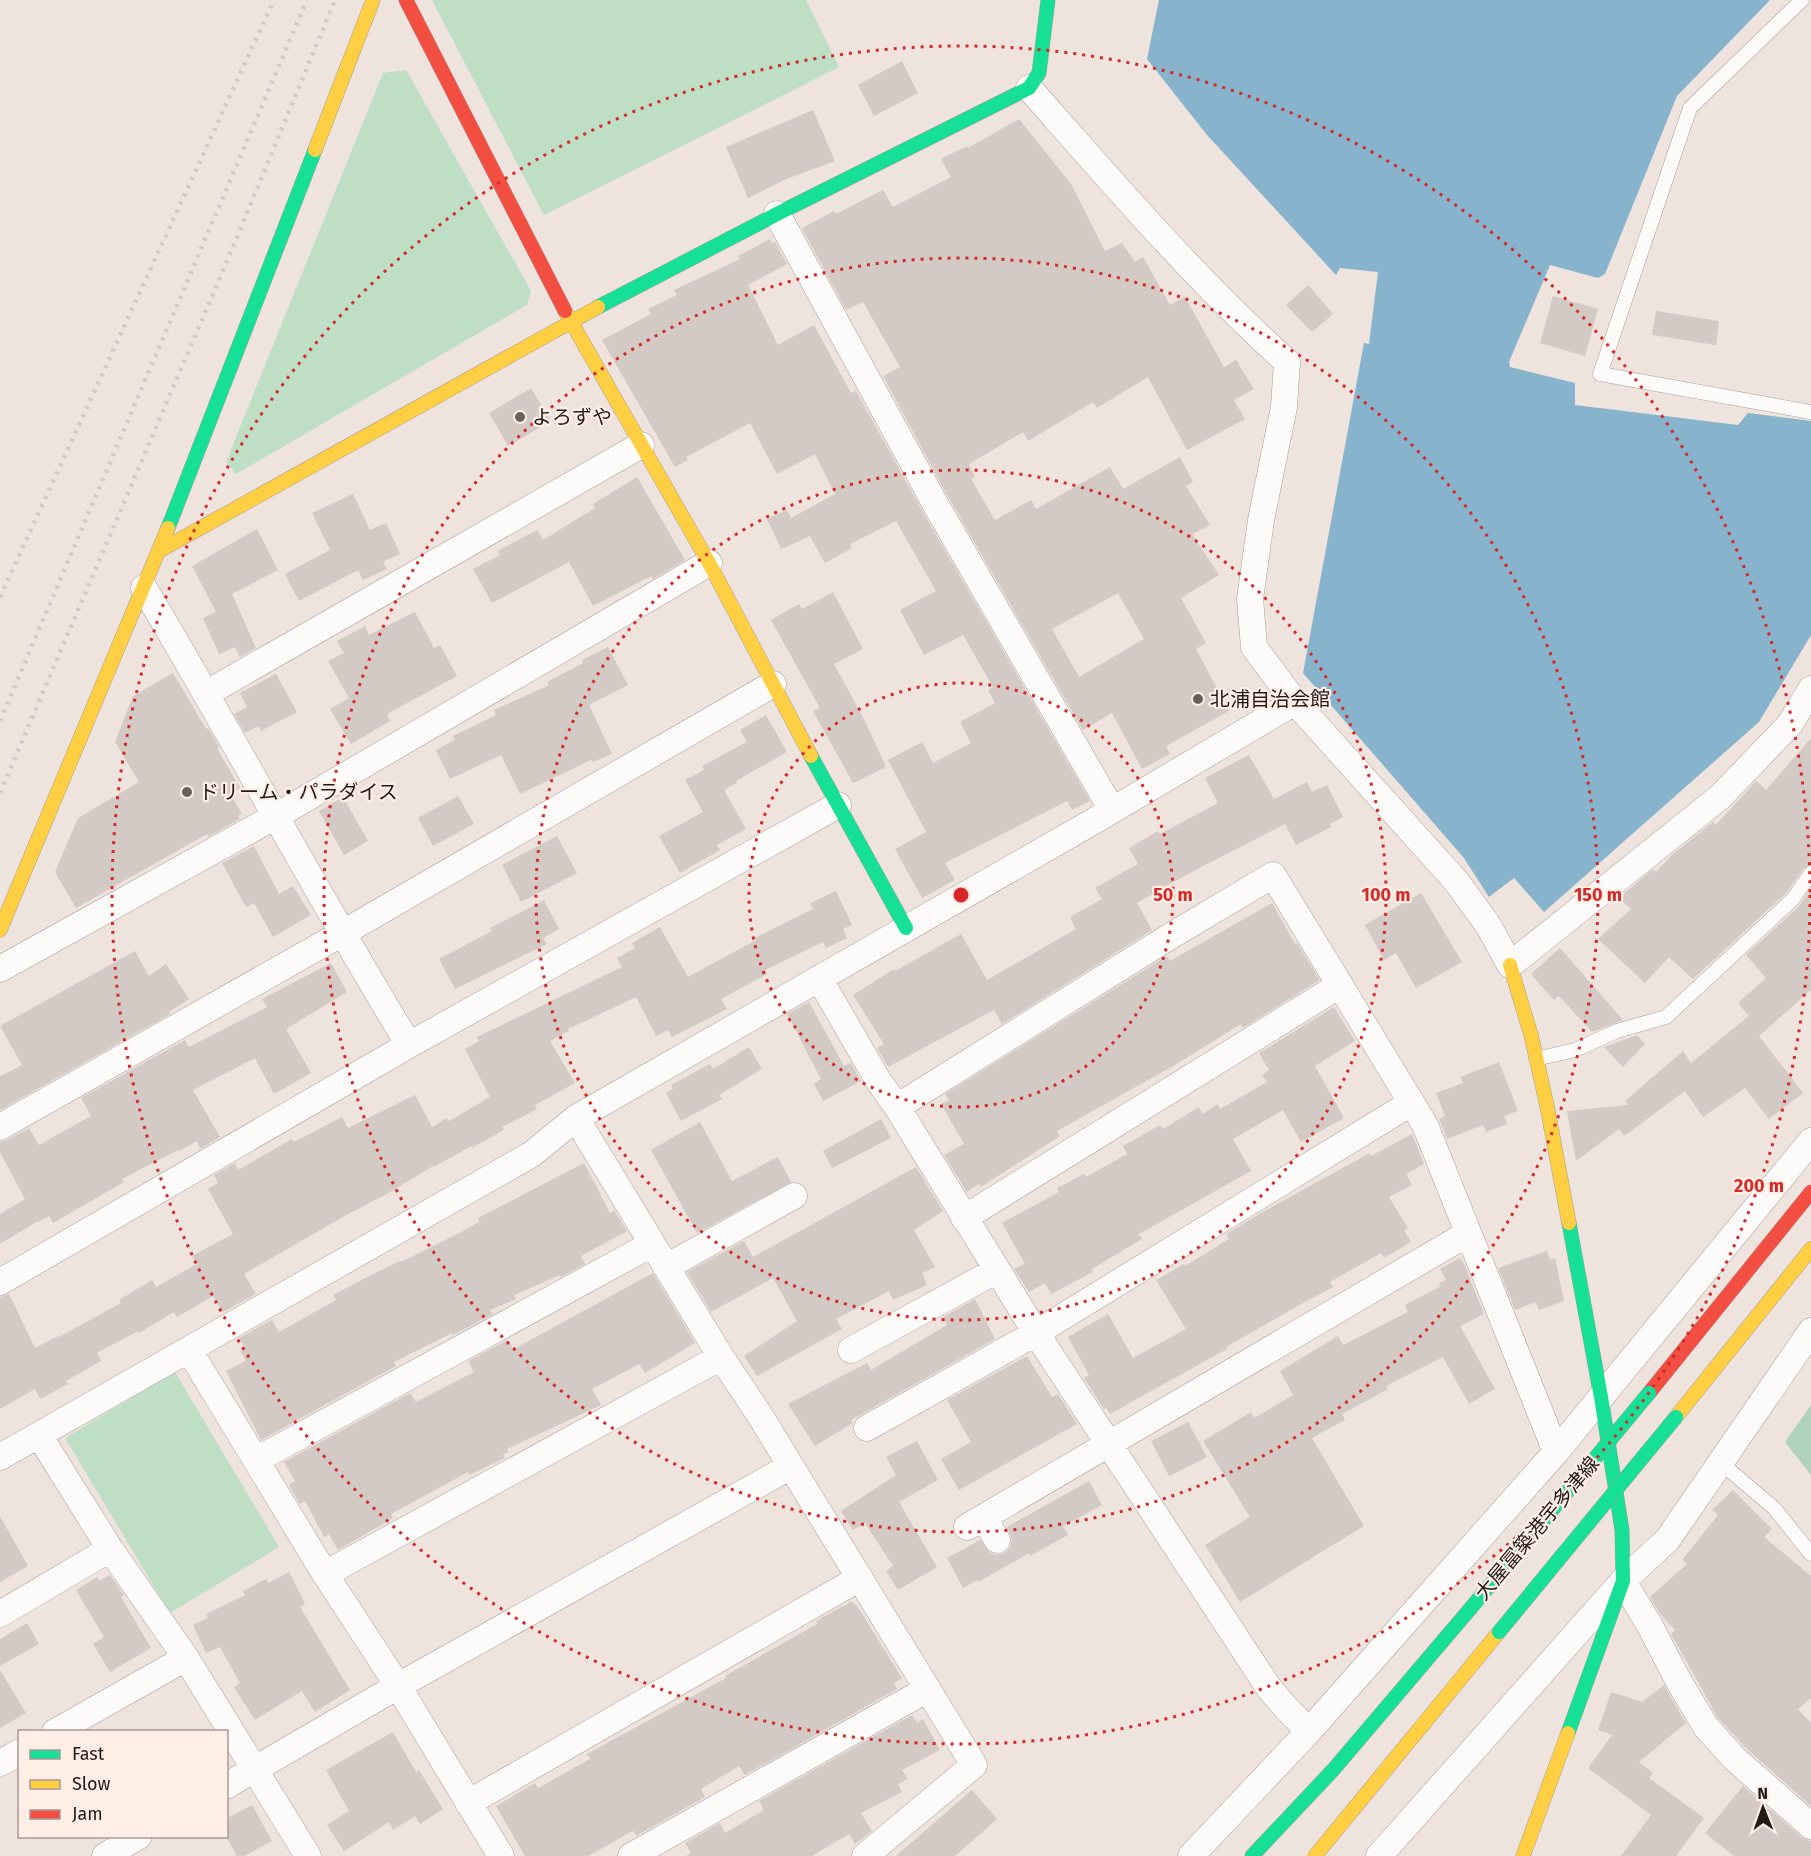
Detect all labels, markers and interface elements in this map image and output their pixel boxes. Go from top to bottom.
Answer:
place label: よろずや [532,405,612,429]
marker: よろずや [513,410,527,424]
place label: 北浦自治会館 [1210,687,1330,711]
marker: 北浦自治会館 [1191,692,1205,706]
place label: ドリーム・パラダイス [199,780,398,804]
marker: ドリーム・パラダイス [180,785,194,799]
text: 50 m [1153,884,1193,906]
text: 100 m [1362,884,1410,906]
text: 150 m [1574,884,1622,906]
centre of rings [951,885,971,905]
text: 200 m [1734,1175,1784,1197]
street label: 大屋冨築港宇多津線 [1470,1451,1604,1605]
legend [18,1730,228,1838]
text: Fast [72,1743,105,1765]
text: Slow [72,1773,111,1795]
north arrow [1733,1778,1793,1838]
text: N [1757,1784,1768,1803]
text: Jam [72,1803,103,1825]

